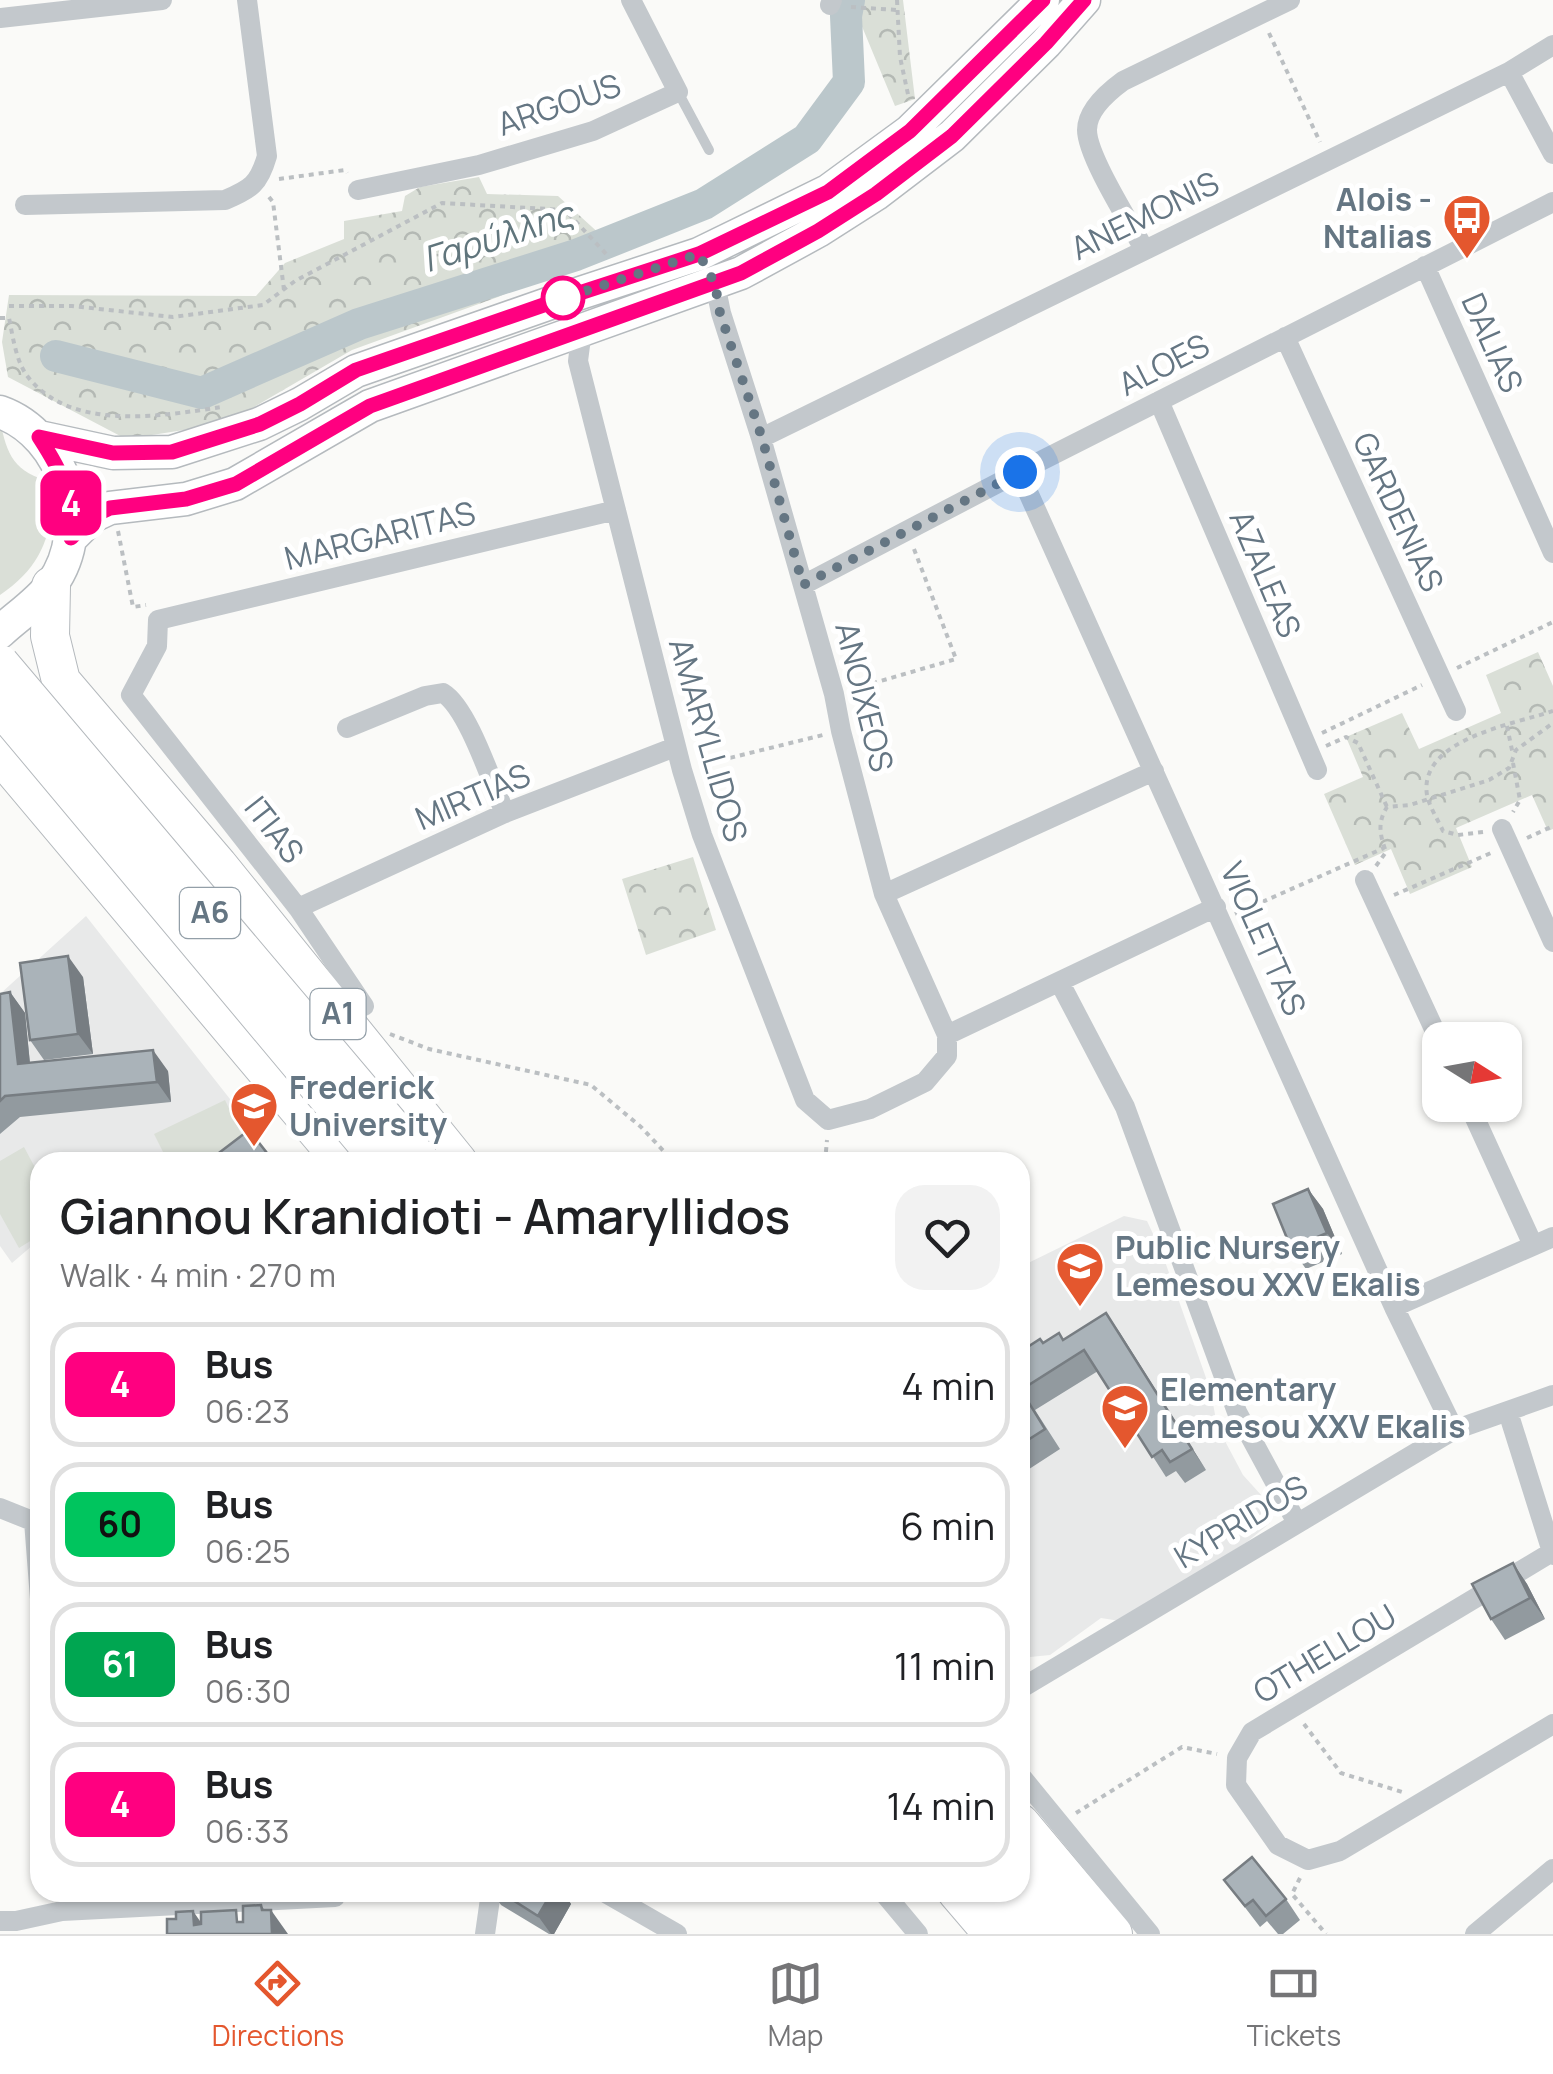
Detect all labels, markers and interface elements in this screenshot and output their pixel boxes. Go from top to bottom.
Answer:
street label: ARGOUS [491,63,626,146]
street label: ANEMONIS [1063,160,1226,270]
place label: Alois - Ntalias [1323,177,1432,258]
water label: Γαρύλλης [416,188,581,283]
bus stop icon: Alois - Ntalias [1441,192,1493,260]
unlabelled marker [542,277,584,319]
street label: DALIAS [1452,286,1534,399]
street label: ALOES [1111,323,1216,406]
street label: GARDENIAS [1343,425,1455,598]
your location [995,447,1045,497]
line badge: 4 [38,470,104,536]
text: 4 [60,479,82,527]
street label: MARGARITAS [280,490,480,580]
street label: AZALEAS [1219,503,1312,644]
street label: ANOIXEOS [825,618,905,776]
street label: AMARYLLIDOS [659,633,759,847]
street label: MIRTIAS [409,752,537,840]
street label: ITIAS [235,787,315,872]
street label: VIOLETTAS [1211,855,1317,1022]
road number: A6 [180,888,240,938]
road number: A1 [310,989,366,1039]
north arrow [1422,1022,1522,1122]
map controls [1422,1022,1522,1122]
place label: Frederick University [289,1065,447,1146]
school or university icon: Frederick University [228,1080,280,1148]
text: Giannou Kranidioti - Amaryllidos [60,1183,790,1248]
button: heart [895,1185,1000,1290]
place label: Public Nursery Lemesou XXV Ekalis [1115,1225,1421,1306]
school or university icon: Public Nursery Lemesou XXV Ekalis [1054,1240,1106,1308]
text: Walk · 4 min · 270 m [60,1253,336,1297]
text: Bus [205,1337,273,1389]
text: 4 min [901,1359,995,1411]
text: 4 [109,1360,131,1408]
place label: Elementary Lemesou XXV Ekalis [1160,1367,1466,1448]
school or university icon: Elementary Lemesou XXV Ekalis [1099,1382,1151,1450]
text: 06:23 [205,1389,290,1433]
street label: KYPRIDOS [1166,1464,1315,1578]
text: Bus [205,1477,273,1529]
text: 6 min [900,1499,995,1551]
text: 60 [98,1500,142,1548]
text: 06:25 [205,1529,291,1573]
street label: OTHELLOU [1245,1593,1404,1713]
text: Bus [205,1617,273,1669]
text: 11 min [894,1639,995,1691]
text: 61 [102,1640,138,1688]
text: 06:30 [205,1669,291,1713]
text: Bus [205,1757,273,1809]
text: 14 min [887,1779,995,1831]
text: 4 [109,1780,131,1828]
text: 06:33 [205,1809,289,1853]
tab: Directions [212,1956,344,2054]
tab: Map [768,1956,823,2054]
tab: Tickets [1247,1956,1341,2054]

